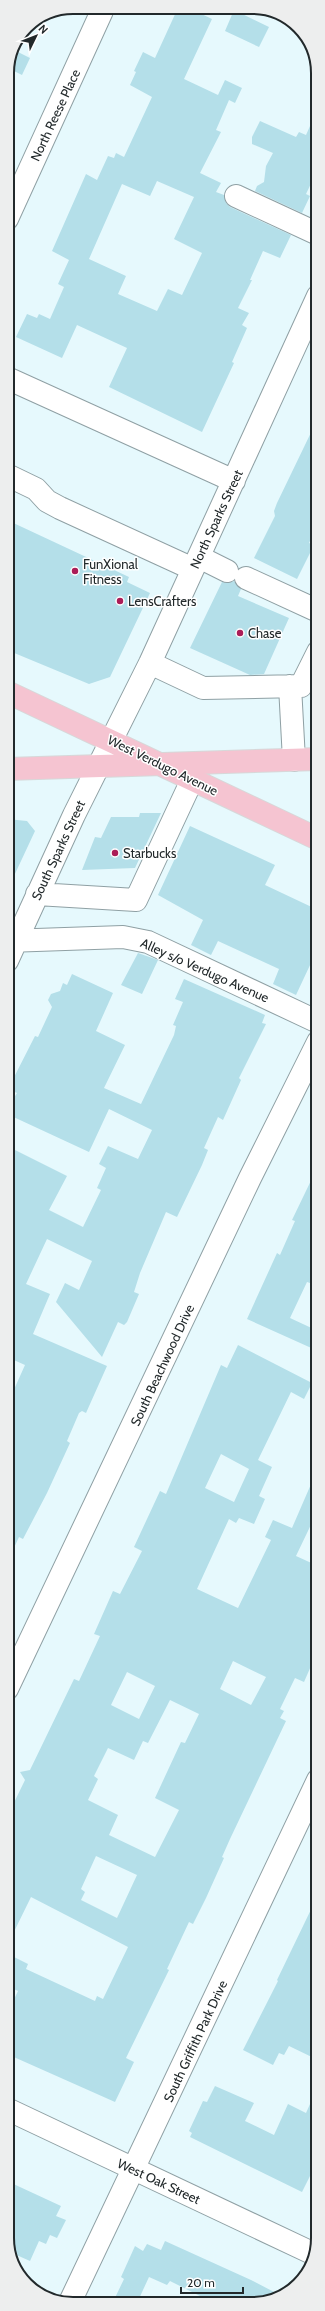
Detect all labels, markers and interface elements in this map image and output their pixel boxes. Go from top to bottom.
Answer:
north arrow [16,16,56,56]
text: N [36,22,51,37]
street label: North Reese Place [27,66,83,164]
street label: North Sparks Street [186,466,246,571]
place label: FunXional Fitness [83,556,138,587]
marker: FunXional Fitness [70,566,80,576]
place label: LensCrafters [128,593,197,609]
marker: LensCrafters [115,596,125,606]
place label: Chase [248,625,282,641]
marker: Chase [235,628,245,638]
street label: West Verdugo Avenue [105,731,221,799]
street label: South Sparks Street [28,797,88,903]
place label: Starbucks [123,845,177,861]
marker: Starbucks [110,848,120,858]
street label: Alley s/o Verdugo Avenue [138,934,272,1006]
street label: South Beachwood Drive [127,1301,197,1428]
street label: South Griffith Park Drive [160,1977,230,2104]
street label: West Oak Street [115,2155,203,2207]
scale bar [181,2269,243,2295]
text: 20 m [187,2275,215,2290]

